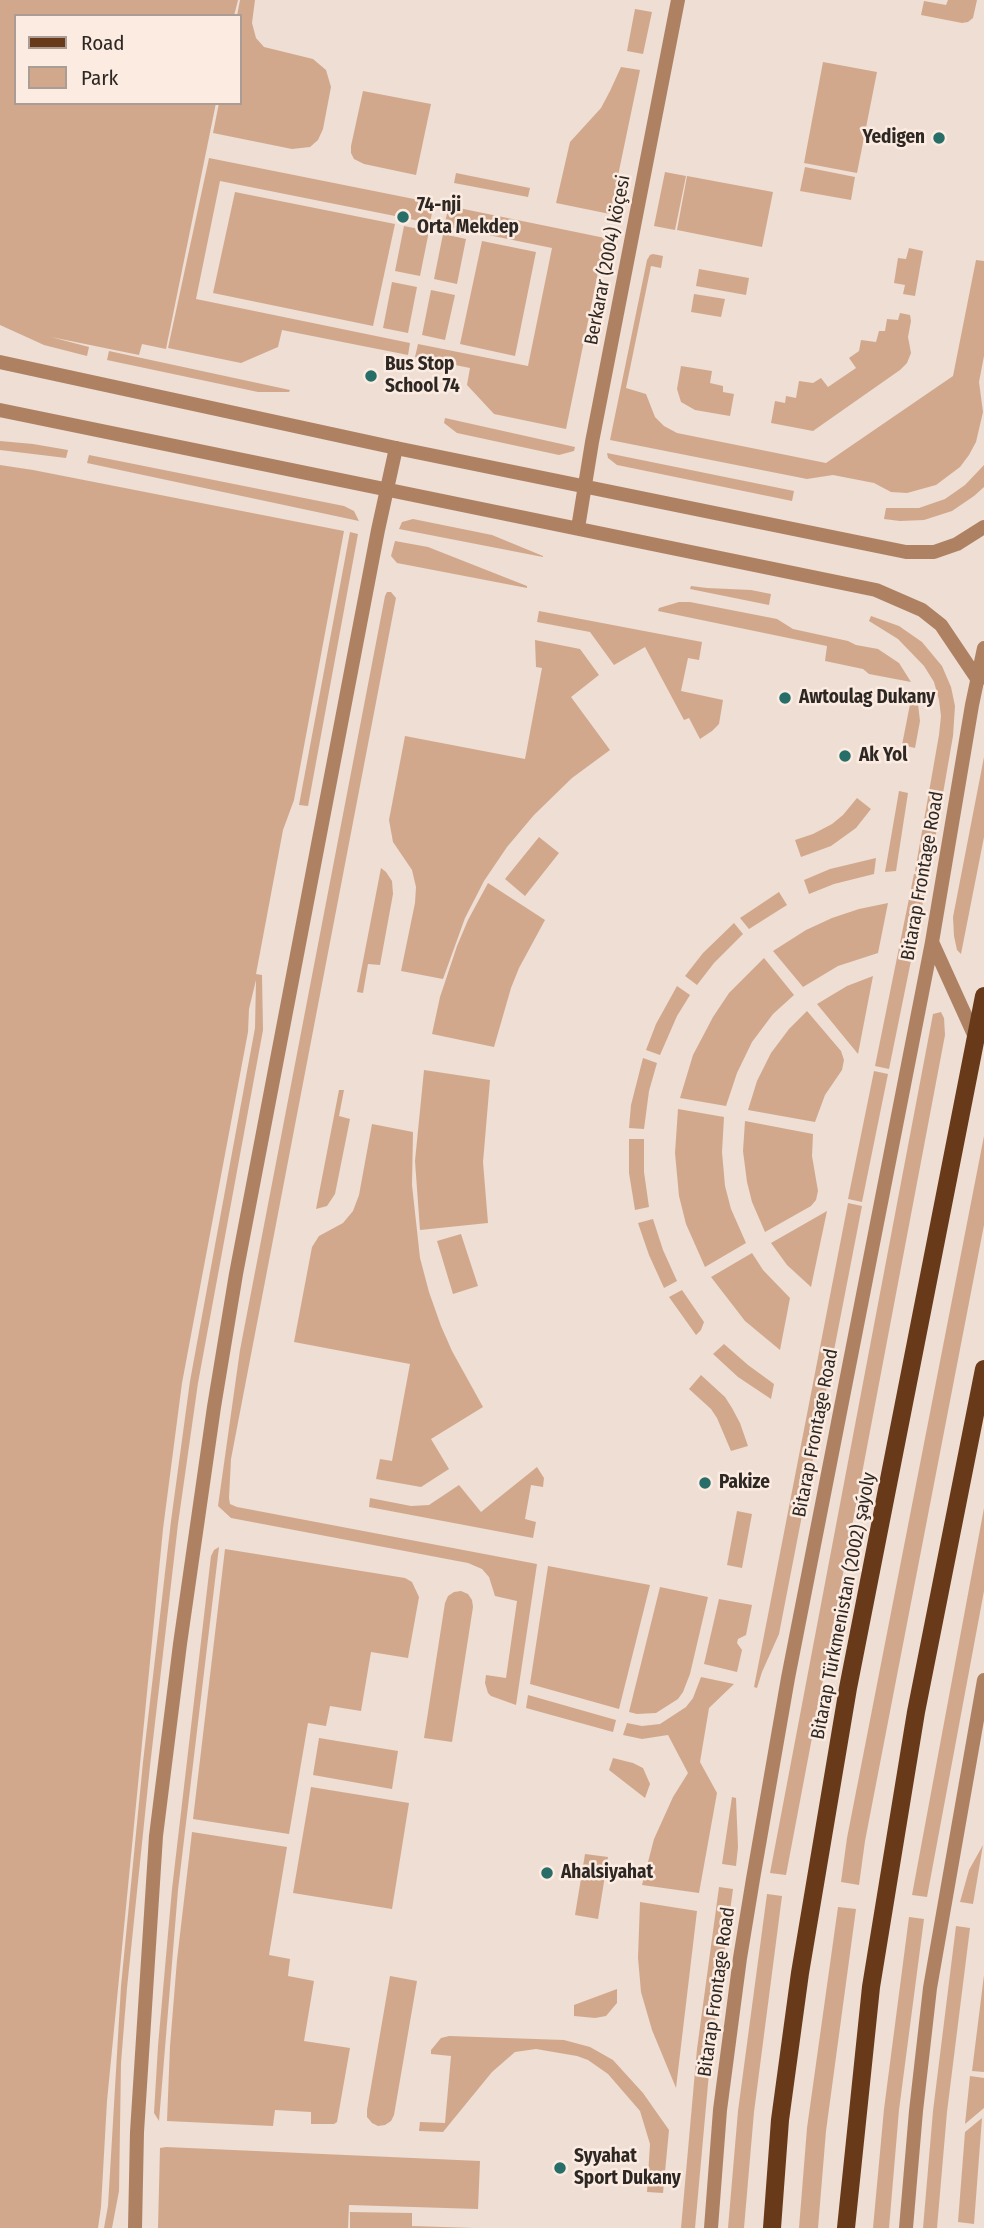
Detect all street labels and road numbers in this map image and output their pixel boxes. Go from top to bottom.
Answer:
street label: Berkarar (2004) köçesi [580,173,636,347]
street label: Bitarap Frontage Road [897,790,949,962]
street label: Bitarap Frontage Road [788,1347,844,1519]
street label: Bitarap Türkmenistan (2002) şaýoly [807,1471,881,1741]
street label: Bitarap Frontage Road [694,1906,740,2078]

